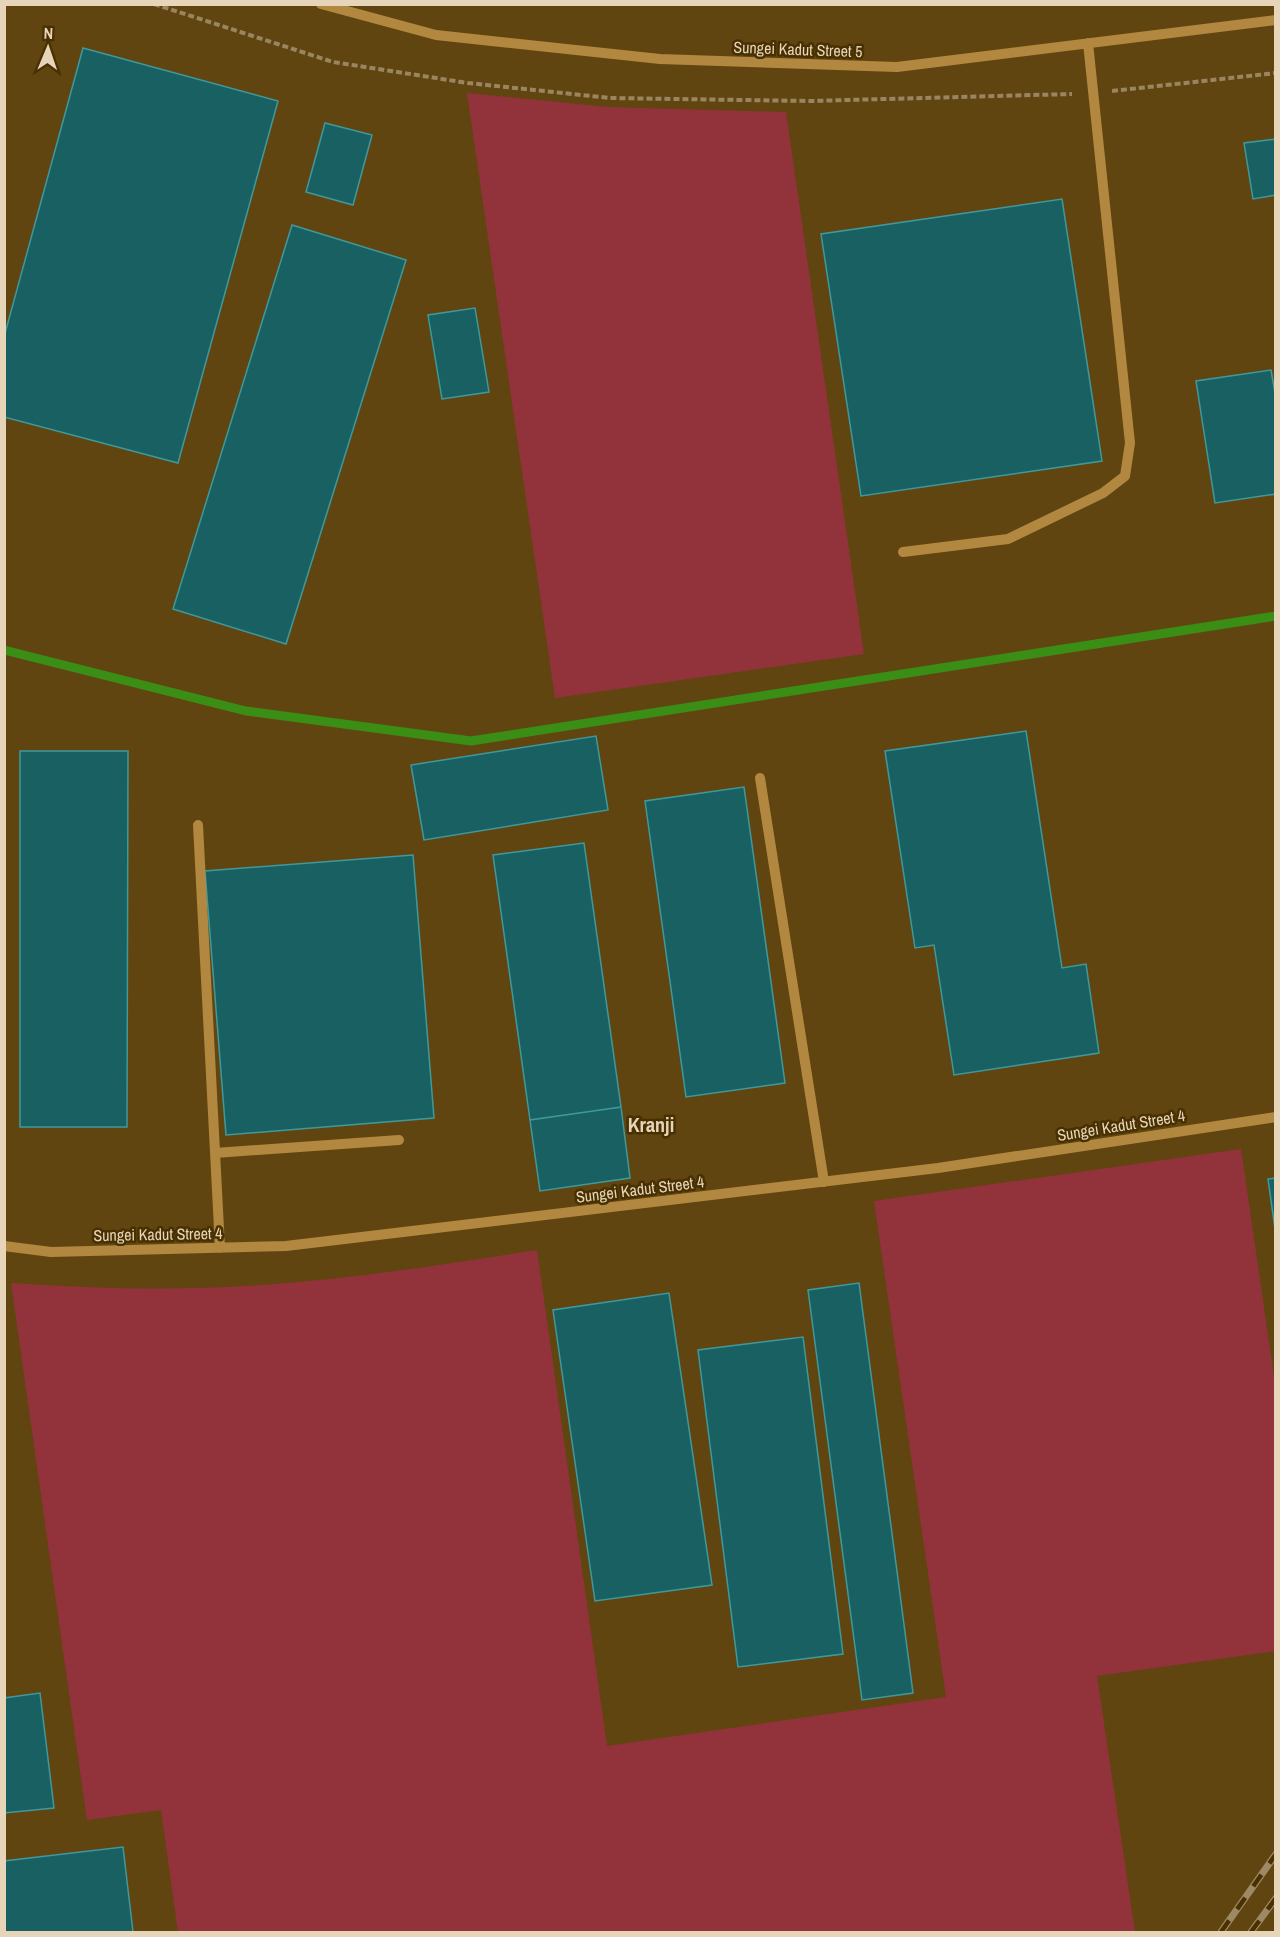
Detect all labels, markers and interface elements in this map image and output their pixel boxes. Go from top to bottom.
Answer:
north arrow [18,18,78,78]
text: N [43,22,54,44]
street label: Sungei Kadut Street 5 [733,36,863,62]
street label: Sungei Kadut Street 4 [1056,1104,1186,1146]
district label: Kranji [628,1111,674,1138]
street label: Sungei Kadut Street 4 [575,1170,705,1208]
street label: Sungei Kadut Street 4 [93,1222,223,1246]

